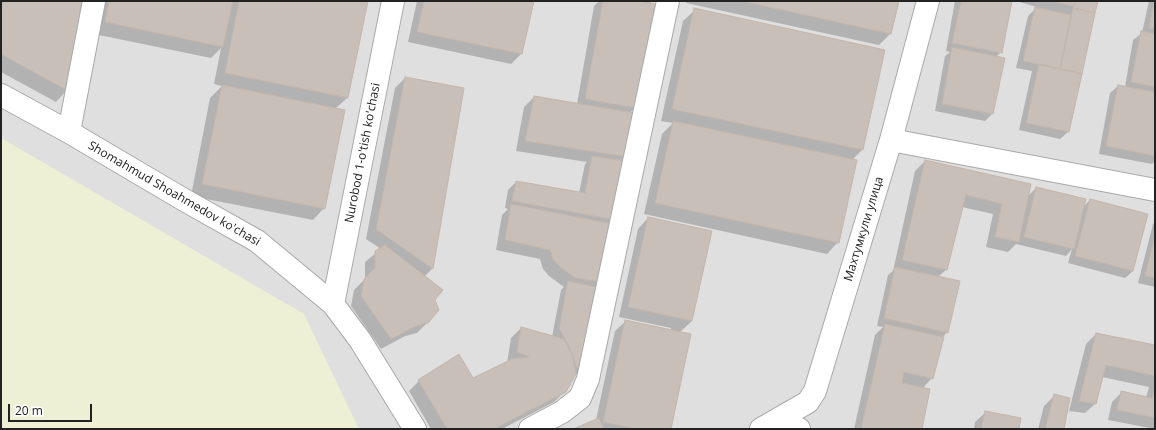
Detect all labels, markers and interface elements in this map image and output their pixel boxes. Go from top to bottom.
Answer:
street label: Nurobod 1-o'tish ko'chasi [342,82,384,224]
street label: Shomahmud Shoahmedov ko'chasi [85,139,263,249]
street label: Махтумкули улица [841,175,887,283]
scale bar [10,396,94,422]
text: 20 m [15,402,43,419]

